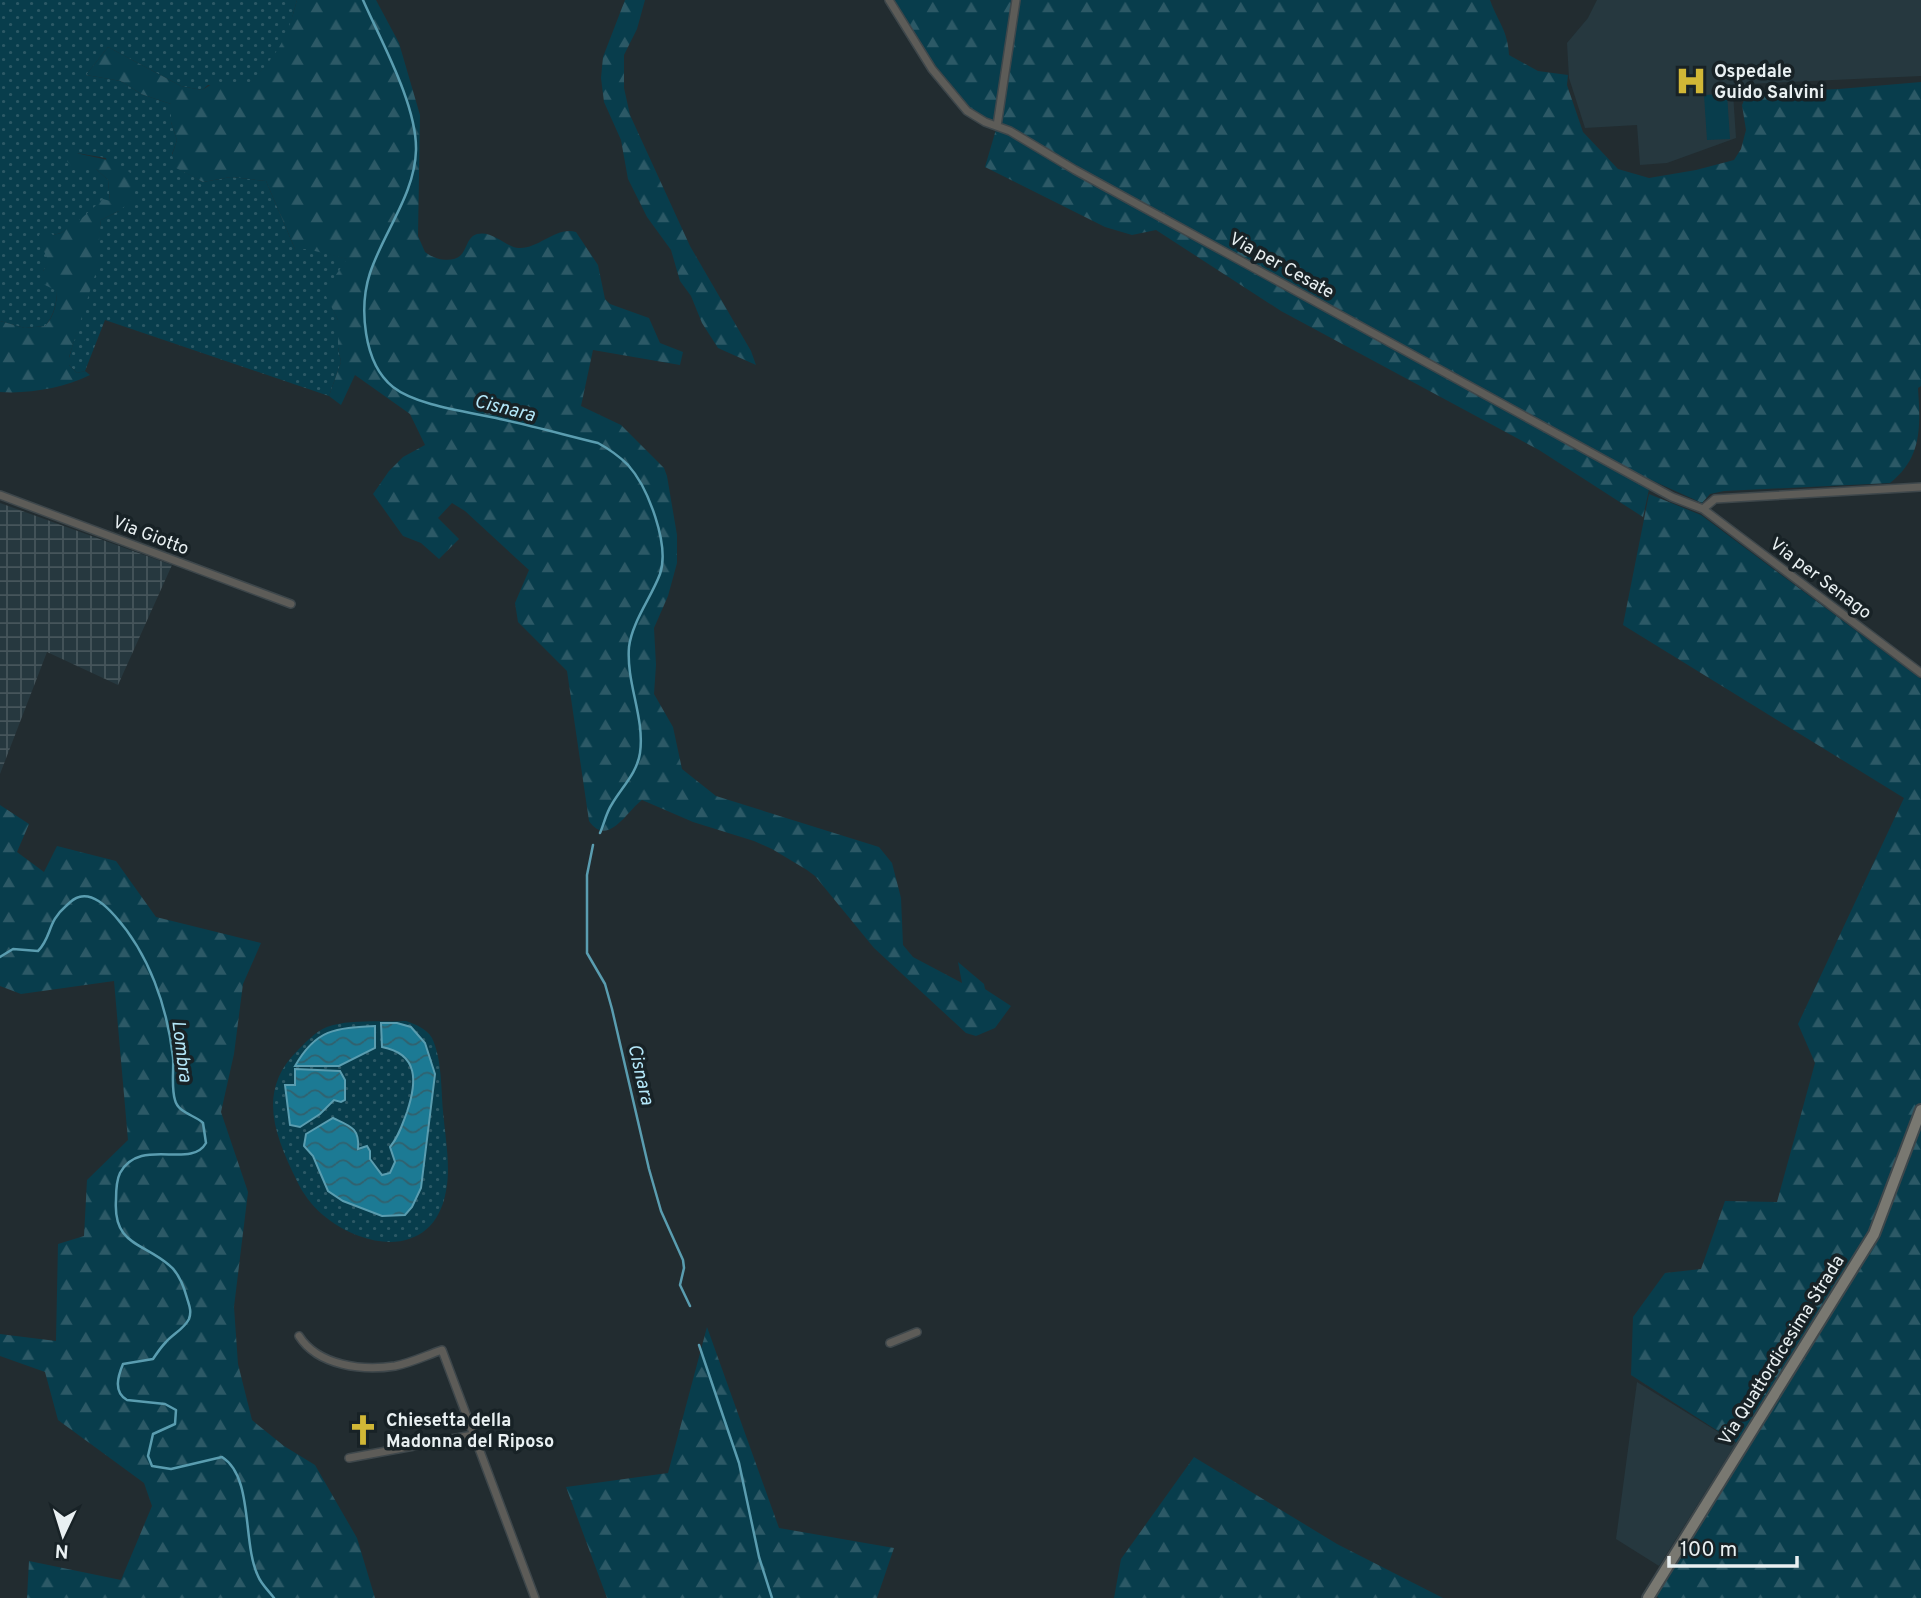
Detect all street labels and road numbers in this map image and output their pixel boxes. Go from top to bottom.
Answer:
street label: Via per Cesate [1225,228,1338,305]
street label: Via Giotto [109,511,192,561]
street label: Via per Senago [1764,533,1876,625]
street label: Via Quattordicesima Strada [1714,1251,1850,1450]

